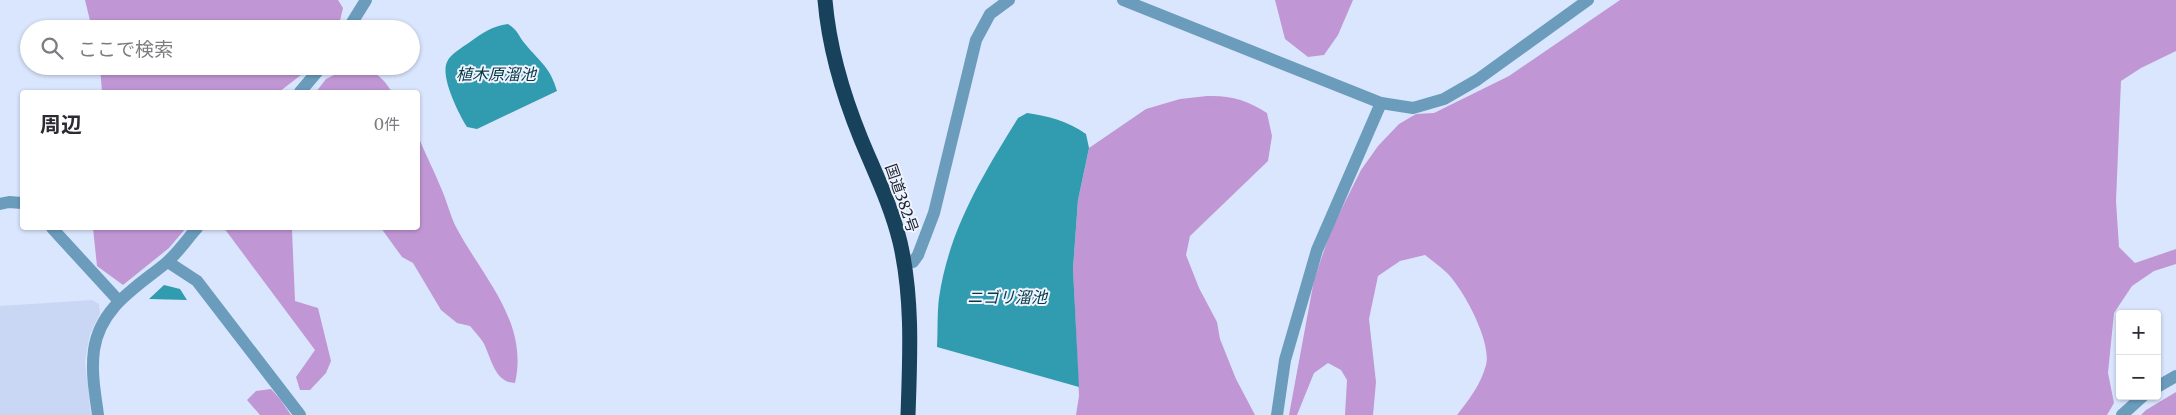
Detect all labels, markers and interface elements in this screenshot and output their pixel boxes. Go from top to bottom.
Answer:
search box [20,20,420,75]
icon: search [38,34,66,62]
text: ここで検索 [78,37,173,61]
water label: 植木原溜池 [456,64,538,84]
text: 周辺 [40,111,82,138]
text: 0件 [374,114,400,134]
street label: 国道382号 [881,161,923,235]
water label: ニゴリ溜池 [967,287,1049,307]
map controls [2116,310,2161,400]
button: + [2116,310,2161,355]
button: − [2116,355,2161,400]

